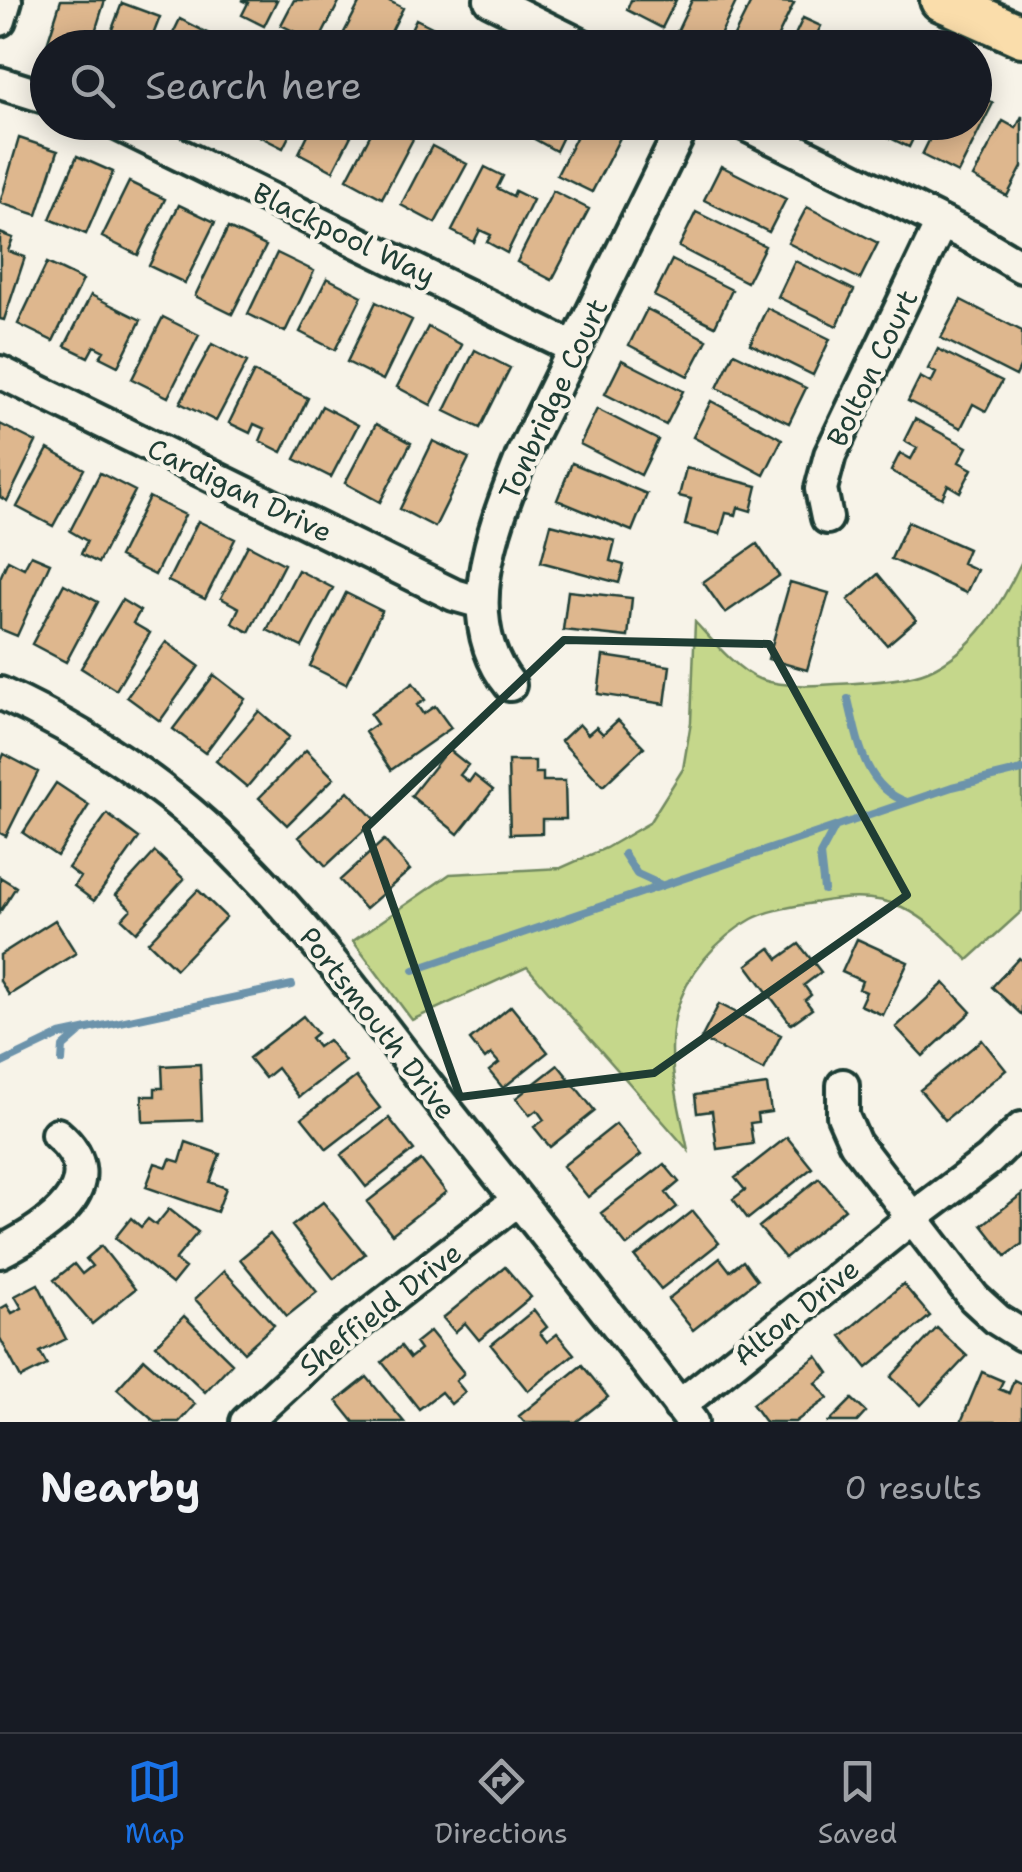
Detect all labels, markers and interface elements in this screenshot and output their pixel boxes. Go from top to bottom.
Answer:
search box [30,30,992,140]
icon: search [65,58,120,113]
text: Search here [145,60,362,111]
street label: Blackpool Way [246,173,442,295]
street label: Bolton Court [818,283,926,453]
street label: Tonbridge Court [490,292,616,506]
street label: Cardigan Drive [141,429,339,551]
street label: Portsmouth Drive [291,919,465,1127]
street label: Sheffield Drive [291,1233,469,1385]
street label: Alton Drive [725,1249,867,1375]
text: Nearby [40,1459,200,1515]
text: 0 results [845,1466,982,1509]
tab: Map [125,1754,185,1852]
tab: Directions [434,1754,568,1852]
tab: Saved [818,1754,897,1852]

